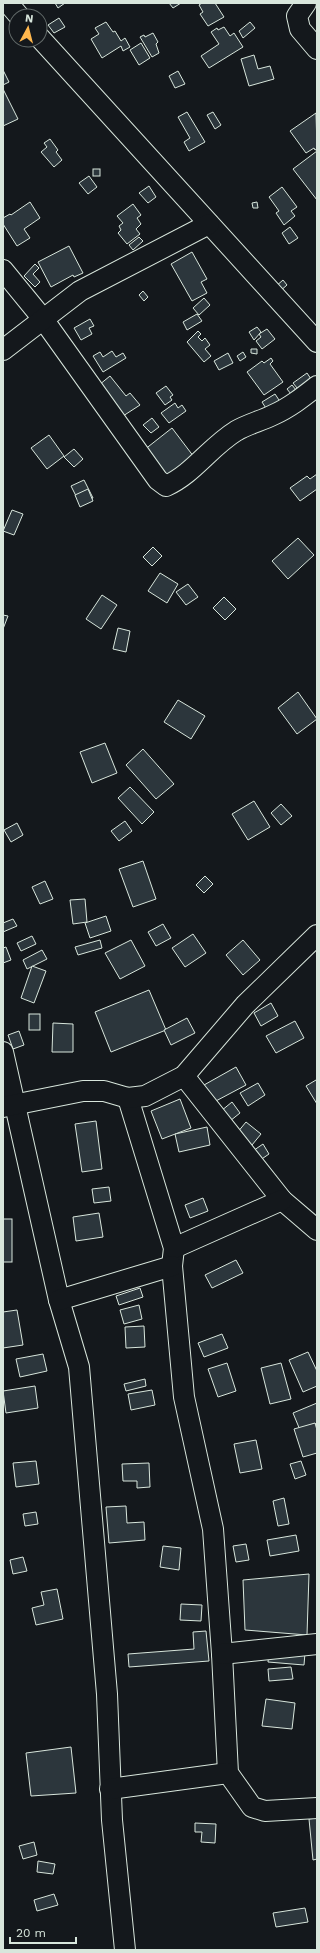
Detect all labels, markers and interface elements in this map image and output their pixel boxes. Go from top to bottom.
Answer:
north arrow [8,8,48,48]
text: N [24,12,34,26]
scale bar [10,1919,76,1945]
text: 20 m [16,1926,46,1940]

